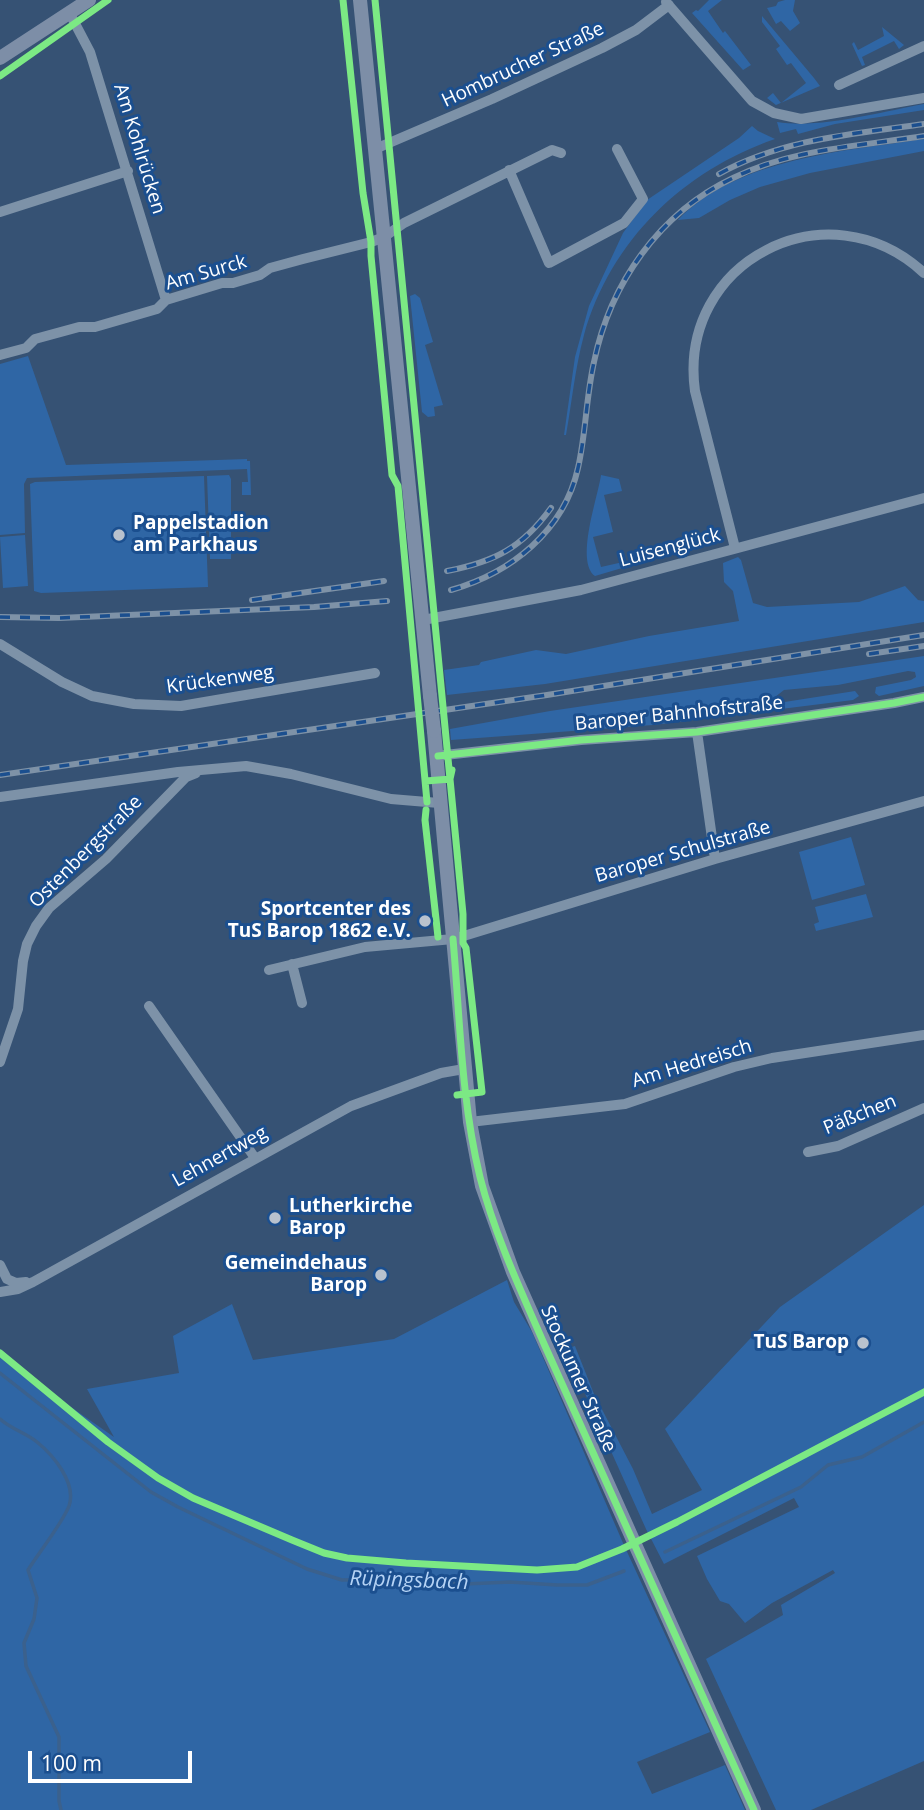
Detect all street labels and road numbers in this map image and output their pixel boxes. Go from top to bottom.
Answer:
street label: Hombrucher Straße [438,17,608,113]
street label: Am Kohlrücken [108,81,170,217]
street label: Am Surck [163,251,249,295]
street label: Luisenglück [617,524,723,572]
street label: Krückenweg [165,661,275,699]
street label: Baroper Bahnhofstraße [574,692,784,736]
street label: Ostenbergstraße [25,791,147,913]
street label: Baroper Schulstraße [593,816,773,888]
street label: Am Hedreisch [629,1035,755,1093]
street label: Päßchen [820,1090,900,1140]
street label: Lehnertweg [169,1122,271,1192]
street label: Stockumer Straße [535,1302,621,1456]

